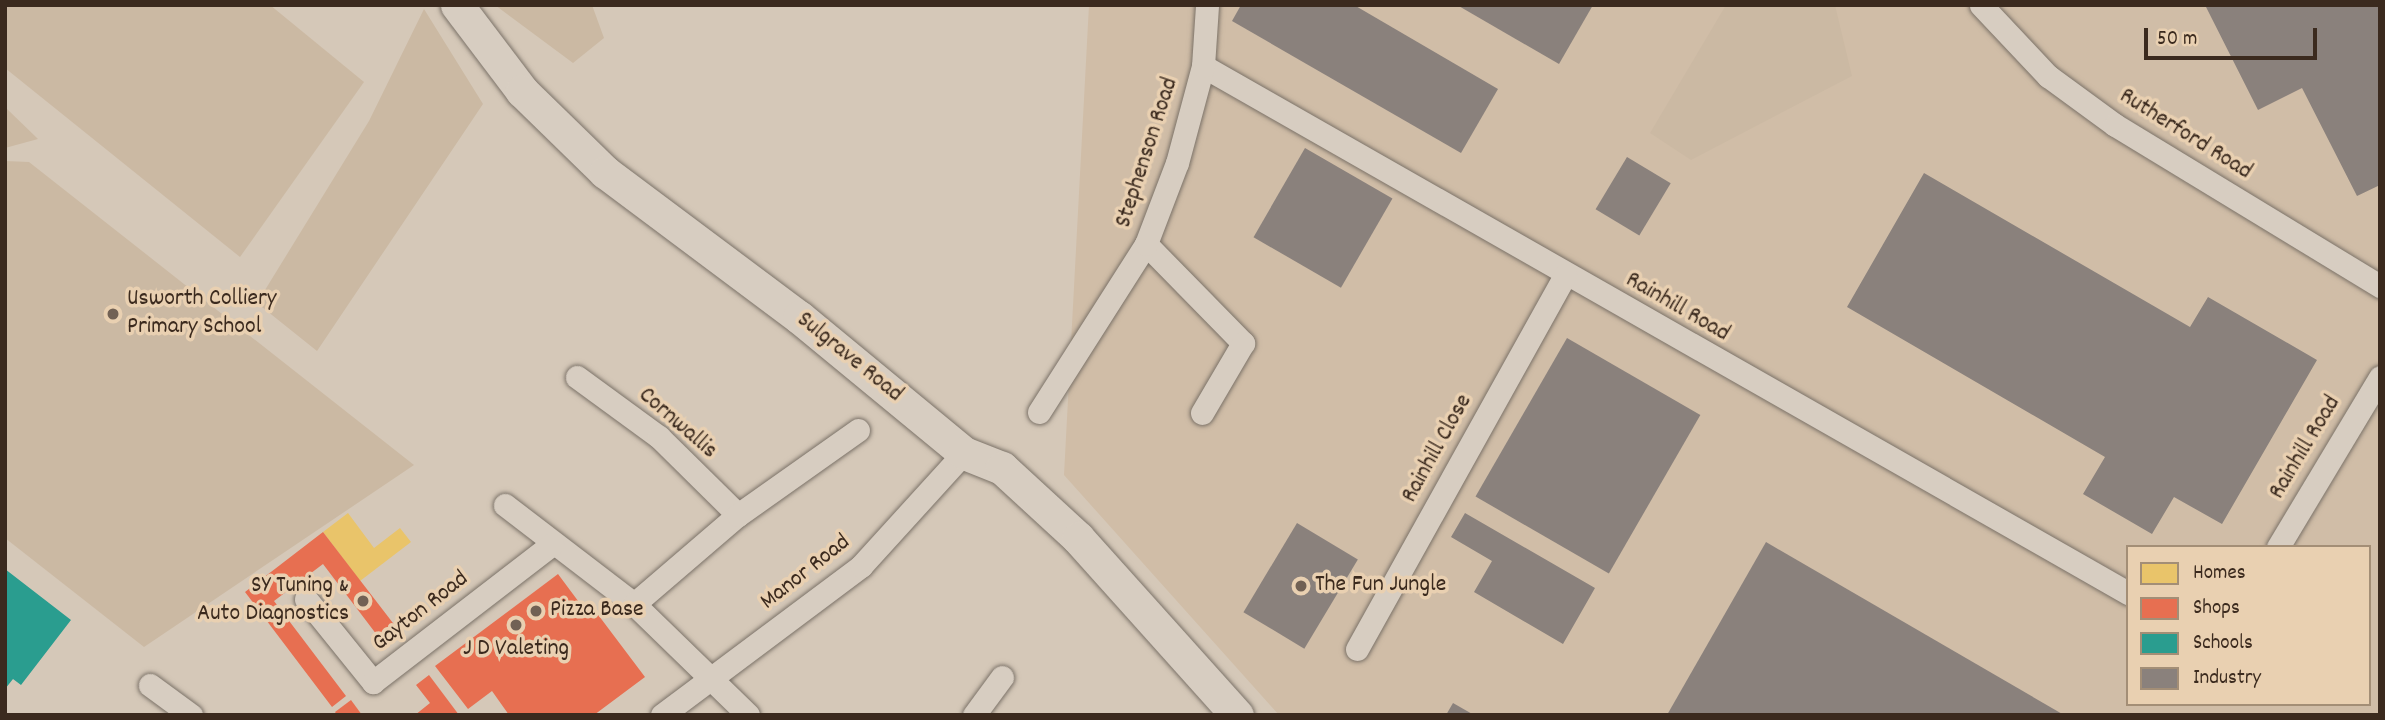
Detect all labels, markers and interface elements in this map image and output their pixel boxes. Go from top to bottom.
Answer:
scale bar [2147,14,2320,58]
text: 50 m [2157,25,2197,55]
street label: Stephenson Road [1110,74,1186,232]
street label: Rutherford Road [2113,83,2257,187]
street label: Rainhill Road [1620,267,1734,349]
place label: Usworth Colliery Primary School [127,286,277,342]
marker: Usworth Colliery Primary School [105,306,121,322]
street label: Sulgrave Road [790,306,908,410]
street label: Cornwallis [632,382,722,466]
street label: Rainhill Close [1396,390,1480,508]
street label: Rainhill Road [2264,391,2348,505]
street label: Manor Road [755,529,857,617]
legend [2126,545,2371,706]
text: Homes [2193,559,2246,589]
street label: Gayton Road [367,566,475,658]
place label: The Fun Jungle [1315,572,1446,600]
place label: SY Tuning & Auto Diagnostics [197,573,349,629]
marker: The Fun Jungle [1293,578,1309,594]
marker: SY Tuning & Auto Diagnostics [355,593,371,609]
text: Shops [2193,594,2240,624]
place label: Pizza Base [550,597,644,625]
marker: Pizza Base [528,603,544,619]
marker: J D Valeting [508,617,524,633]
text: Schools [2193,629,2253,659]
place label: J D Valeting [463,636,569,664]
text: Industry [2193,664,2261,694]

